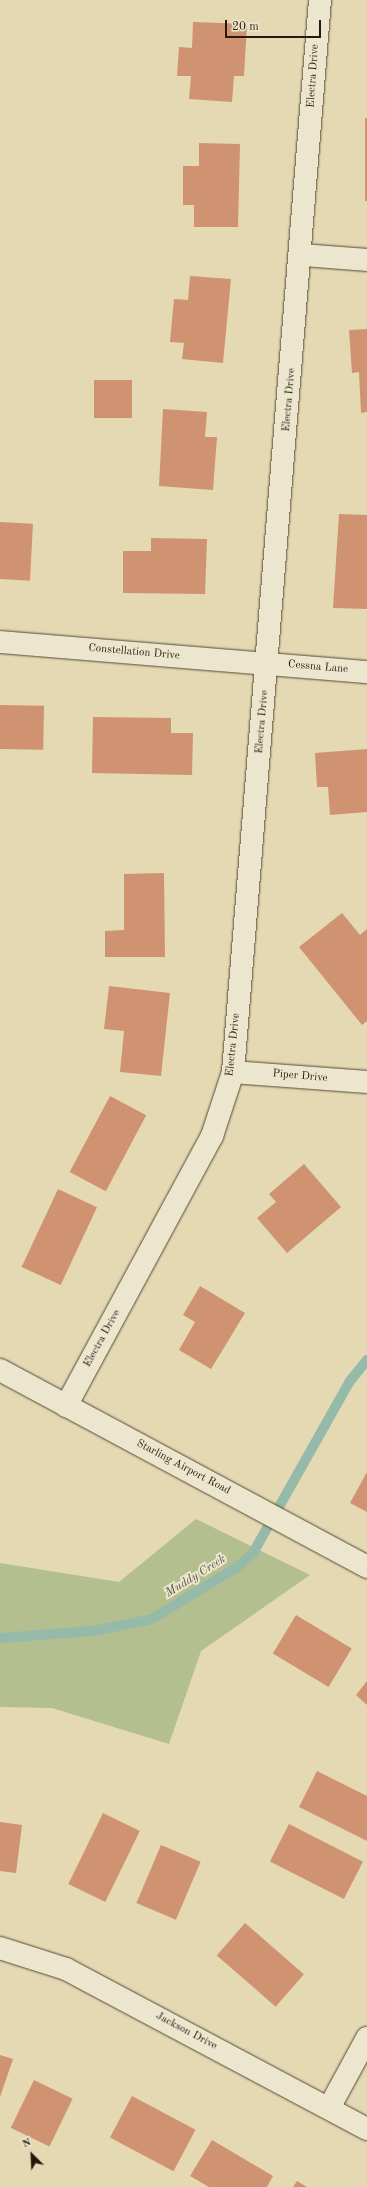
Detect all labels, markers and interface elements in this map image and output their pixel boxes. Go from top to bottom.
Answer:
scale bar [227,12,323,38]
text: 20 m [232,21,259,33]
street label: Electra Drive [305,44,323,108]
street label: Electra Drive [281,368,299,432]
street label: Constellation Drive [88,642,180,664]
street label: Cessna Lane [287,659,349,677]
street label: Electra Drive [254,690,272,754]
street label: Electra Drive [224,1013,244,1077]
street label: Piper Drive [272,1068,328,1086]
street label: Electra Drive [82,1308,124,1370]
street label: Starling Airport Road [134,1438,232,1498]
water label: Muddy Creek [163,1553,229,1601]
street label: Jackson Drive [153,2010,219,2054]
north arrow [12,2135,52,2175]
text: N [21,2137,33,2150]

